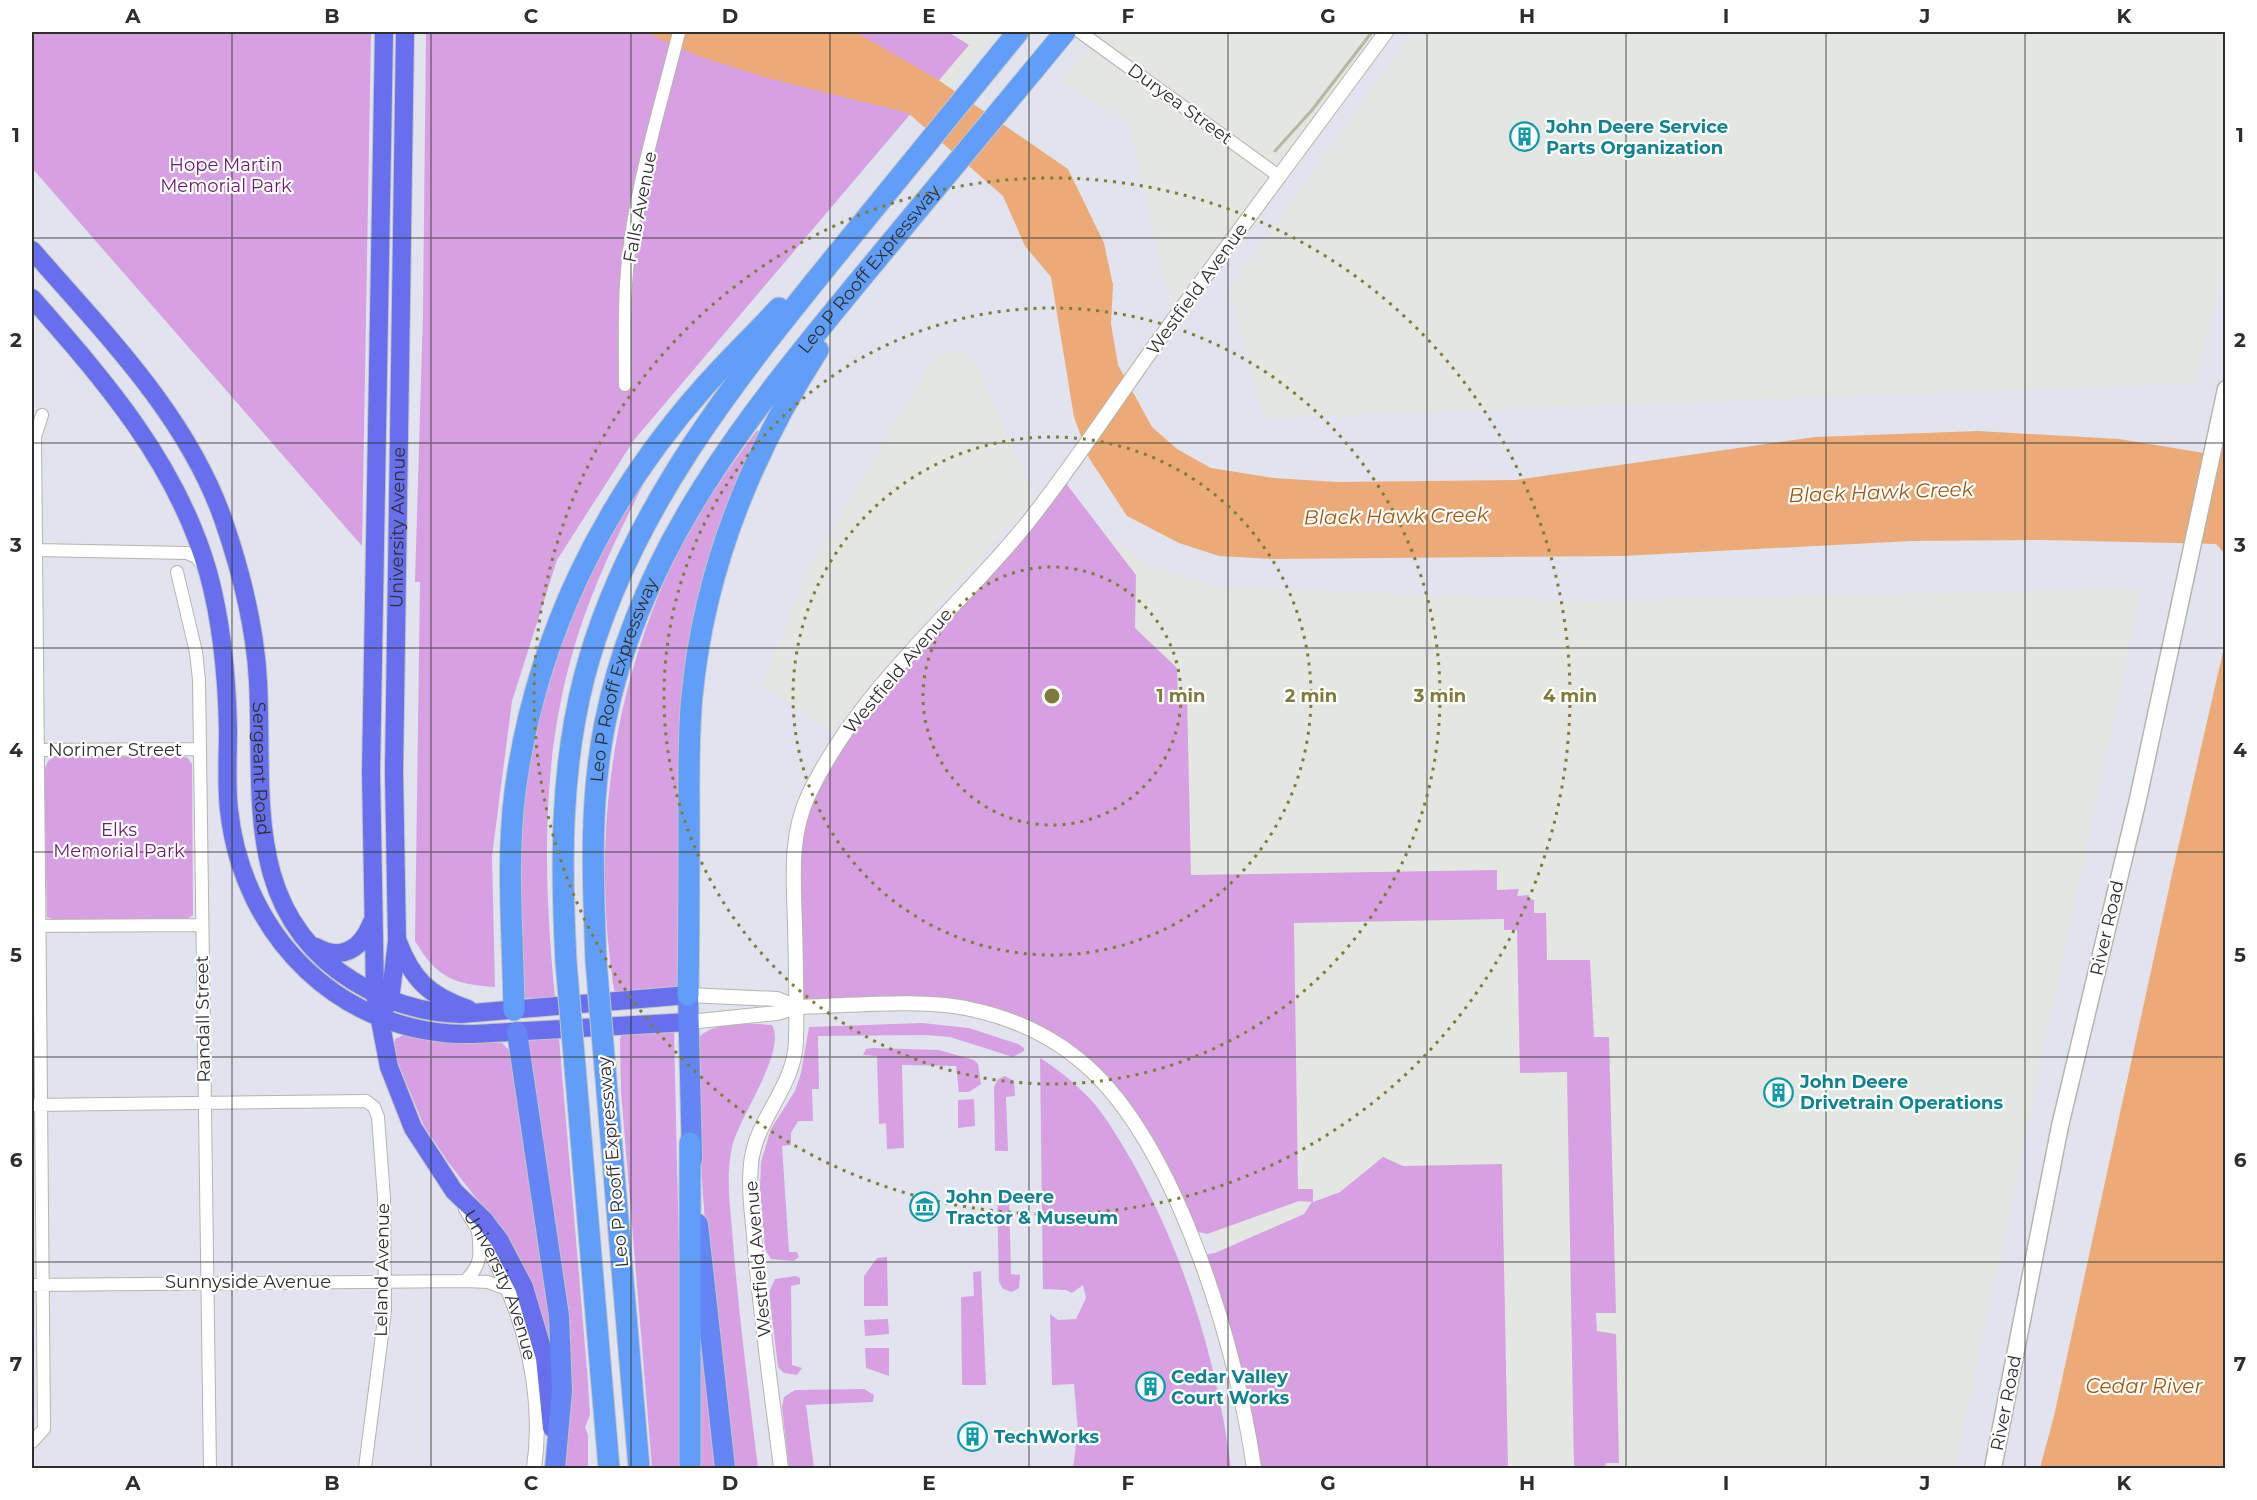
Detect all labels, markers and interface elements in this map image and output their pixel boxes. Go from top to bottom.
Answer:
text: A [124,4,141,28]
text: B [324,4,340,28]
text: C [524,4,539,28]
text: D [722,4,738,28]
text: E [922,4,936,28]
text: F [1122,4,1135,28]
text: G [1320,4,1336,28]
text: H [1519,4,1535,28]
text: I [1723,4,1729,28]
text: J [1919,4,1930,28]
text: K [2117,4,2133,28]
street label: Duryea Street [1123,59,1237,149]
place label: John Deere Service Parts Organization [1545,116,1728,159]
building icon: John Deere Service Parts Organization [1509,121,1541,153]
text: 1 [12,123,20,147]
text: 1 [2236,123,2244,147]
street label: Falls Avenue [618,149,662,264]
park label: Hope Martin Memorial Park [160,154,292,197]
street label: Leo P Rooff Expressway [793,180,945,358]
street label: Westfield Avenue [1142,219,1252,359]
text: 2 [10,328,22,352]
text: 2 [2234,328,2246,352]
street label: University Avenue [385,446,410,608]
water label: Black Hawk Creek [1788,477,1975,507]
water label: Black Hawk Creek [1303,502,1490,530]
text: 3 [9,533,22,557]
text: 3 [2233,533,2246,557]
street label: Leo P Rooff Expressway [586,574,663,783]
street label: Westfield Avenue [839,604,957,738]
text: 1 min [1157,685,1205,707]
text: 2 min [1285,685,1337,707]
text: 3 min [1413,685,1466,707]
text: 4 min [1543,685,1597,707]
centre of rings [1042,686,1062,706]
street label: Sergeant Road [248,701,275,837]
text: 4 [9,738,23,762]
text: 4 [2233,738,2247,762]
street label: Norimer Street [48,739,182,761]
park label: Elks Memorial Park [53,819,185,862]
street label: River Road [2085,878,2129,978]
text: 5 [10,943,22,967]
text: 5 [2234,943,2246,967]
street label: Randall Street [191,955,215,1083]
street label: Leo P Rooff Expressway [593,1055,633,1268]
place label: John Deere Drivetrain Operations [1799,1071,2003,1114]
building icon: John Deere Drivetrain Operations [1763,1076,1795,1108]
text: 6 [10,1148,23,1172]
text: 6 [2234,1148,2247,1172]
street label: Westfield Avenue [740,1180,776,1338]
place label: John Deere Tractor & Museum [945,1186,1118,1229]
museum icon: John Deere Tractor & Museum [909,1191,941,1223]
street label: Leland Avenue [370,1203,394,1337]
street label: University Avenue [458,1206,541,1362]
street label: Sunnyside Avenue [165,1271,331,1293]
text: 7 [10,1352,22,1376]
text: 7 [2234,1352,2246,1376]
street label: River Road [1986,1353,2026,1453]
place label: Cedar Valley Court Works [1171,1366,1290,1409]
building icon: Cedar Valley Court Works [1134,1371,1166,1403]
water label: Cedar River [2086,1374,2203,1398]
building icon: TechWorks [957,1421,989,1453]
place label: TechWorks [994,1426,1099,1448]
text: A [124,1471,141,1495]
text: B [324,1471,340,1495]
text: C [524,1471,539,1495]
text: D [722,1471,738,1495]
text: E [922,1471,936,1495]
text: F [1122,1471,1135,1495]
text: G [1320,1471,1336,1495]
text: H [1519,1471,1535,1495]
text: I [1723,1471,1729,1495]
text: J [1919,1471,1930,1495]
text: K [2117,1471,2133,1495]

